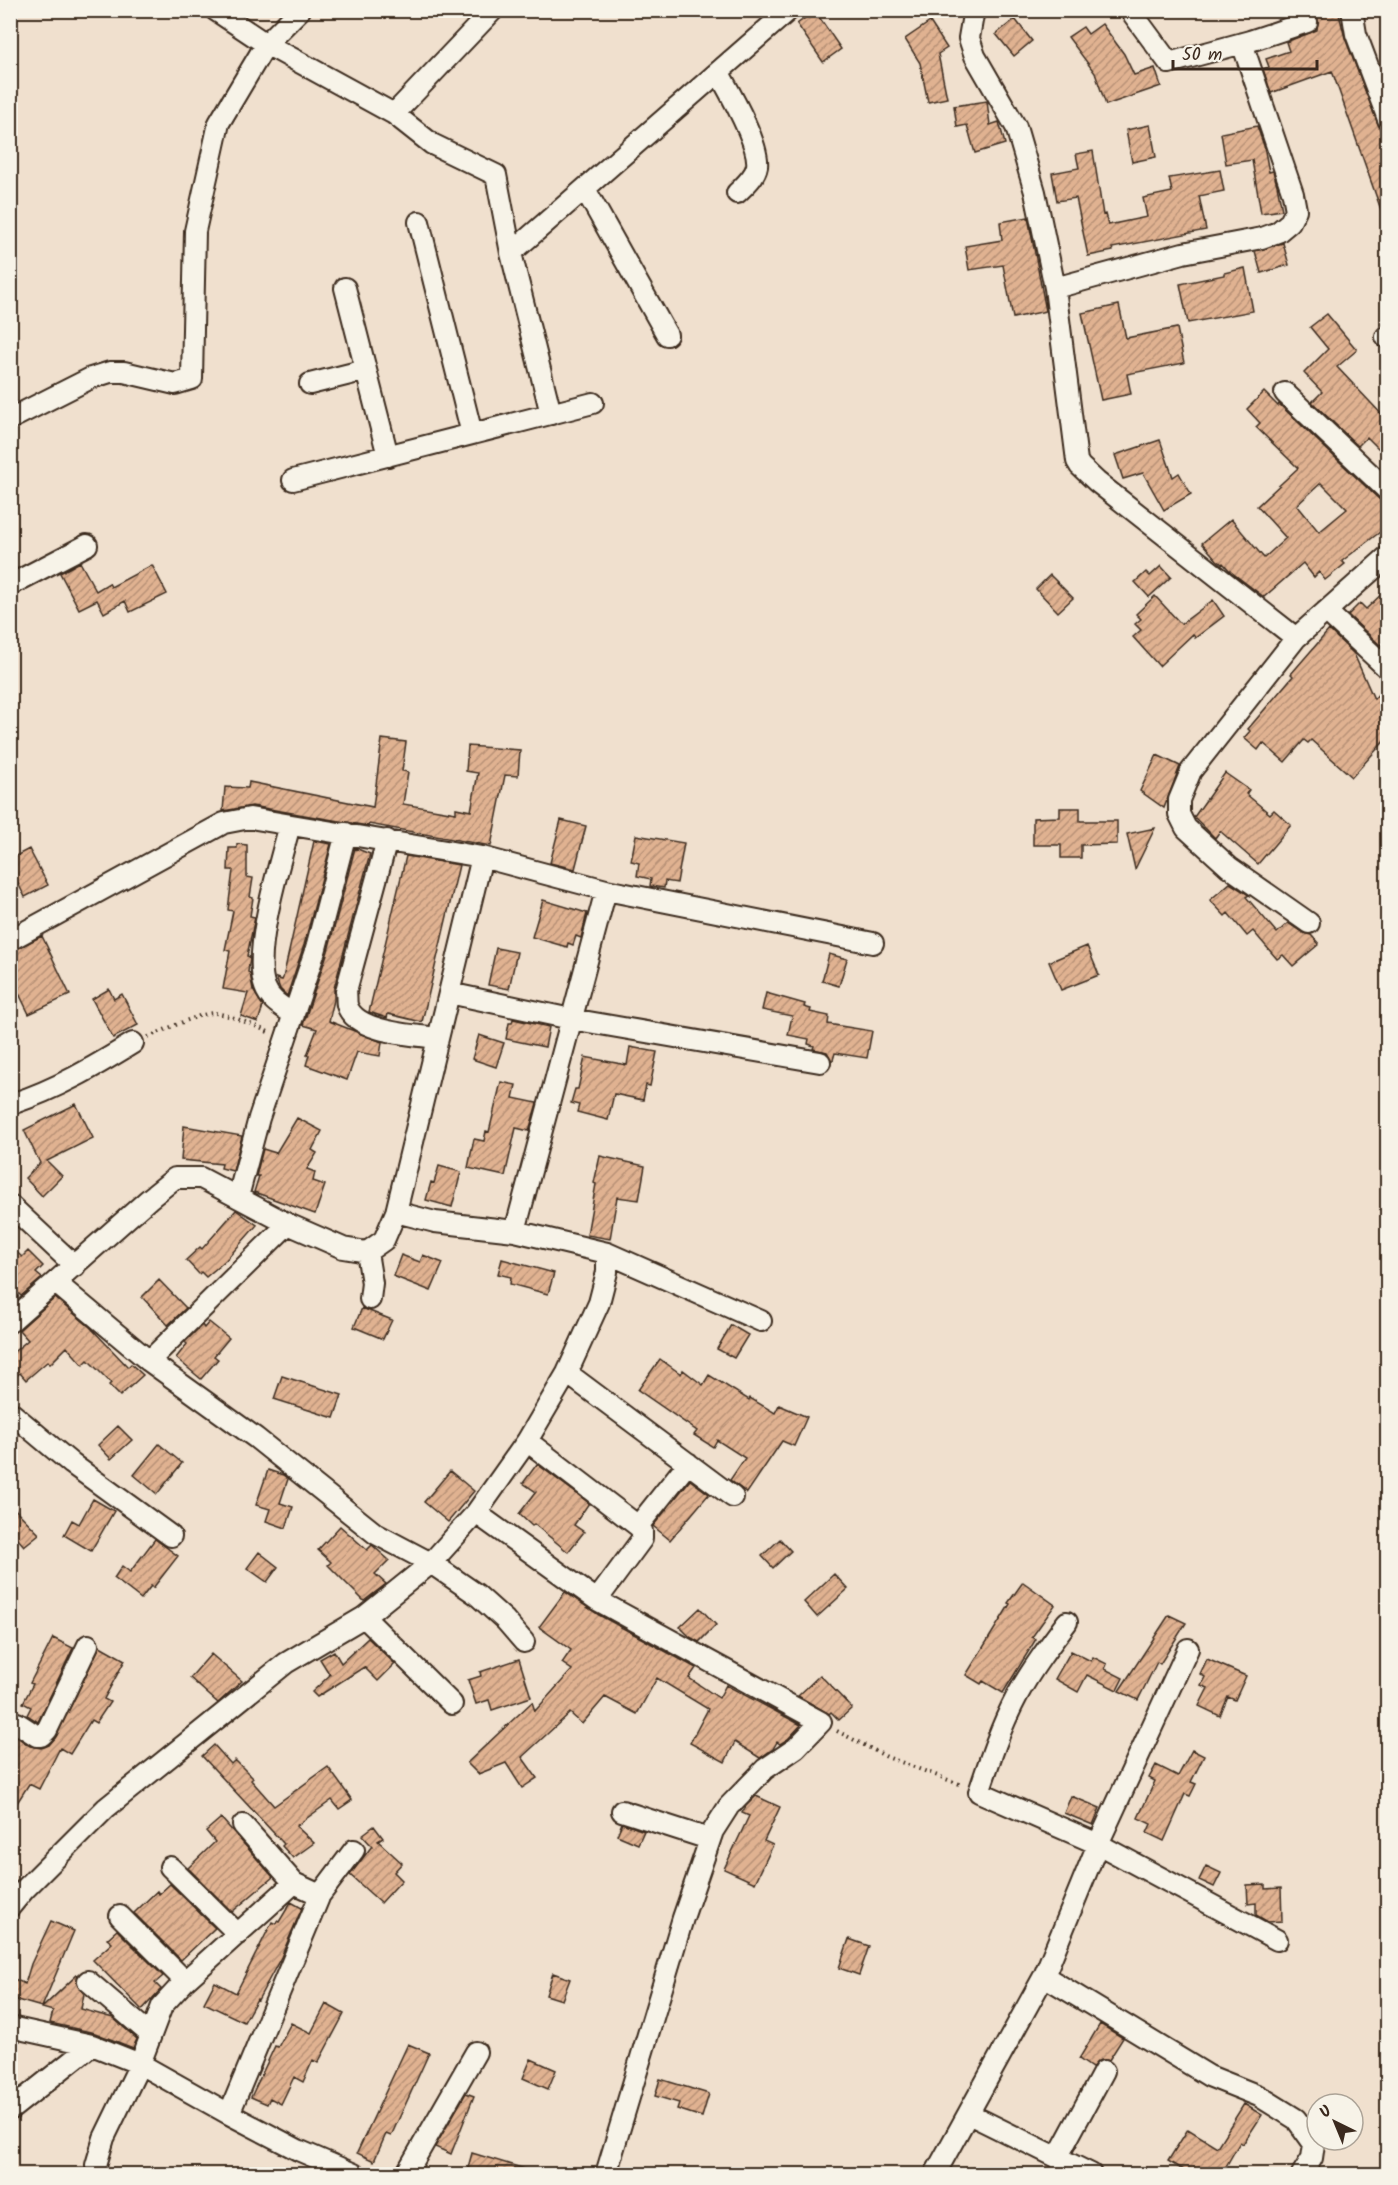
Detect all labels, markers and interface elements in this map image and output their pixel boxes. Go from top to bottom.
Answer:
scale bar [1173,33,1317,71]
text: 50 m [1182,41,1222,70]
north arrow [1305,2092,1365,2152]
text: U [1314,2099,1338,2125]

